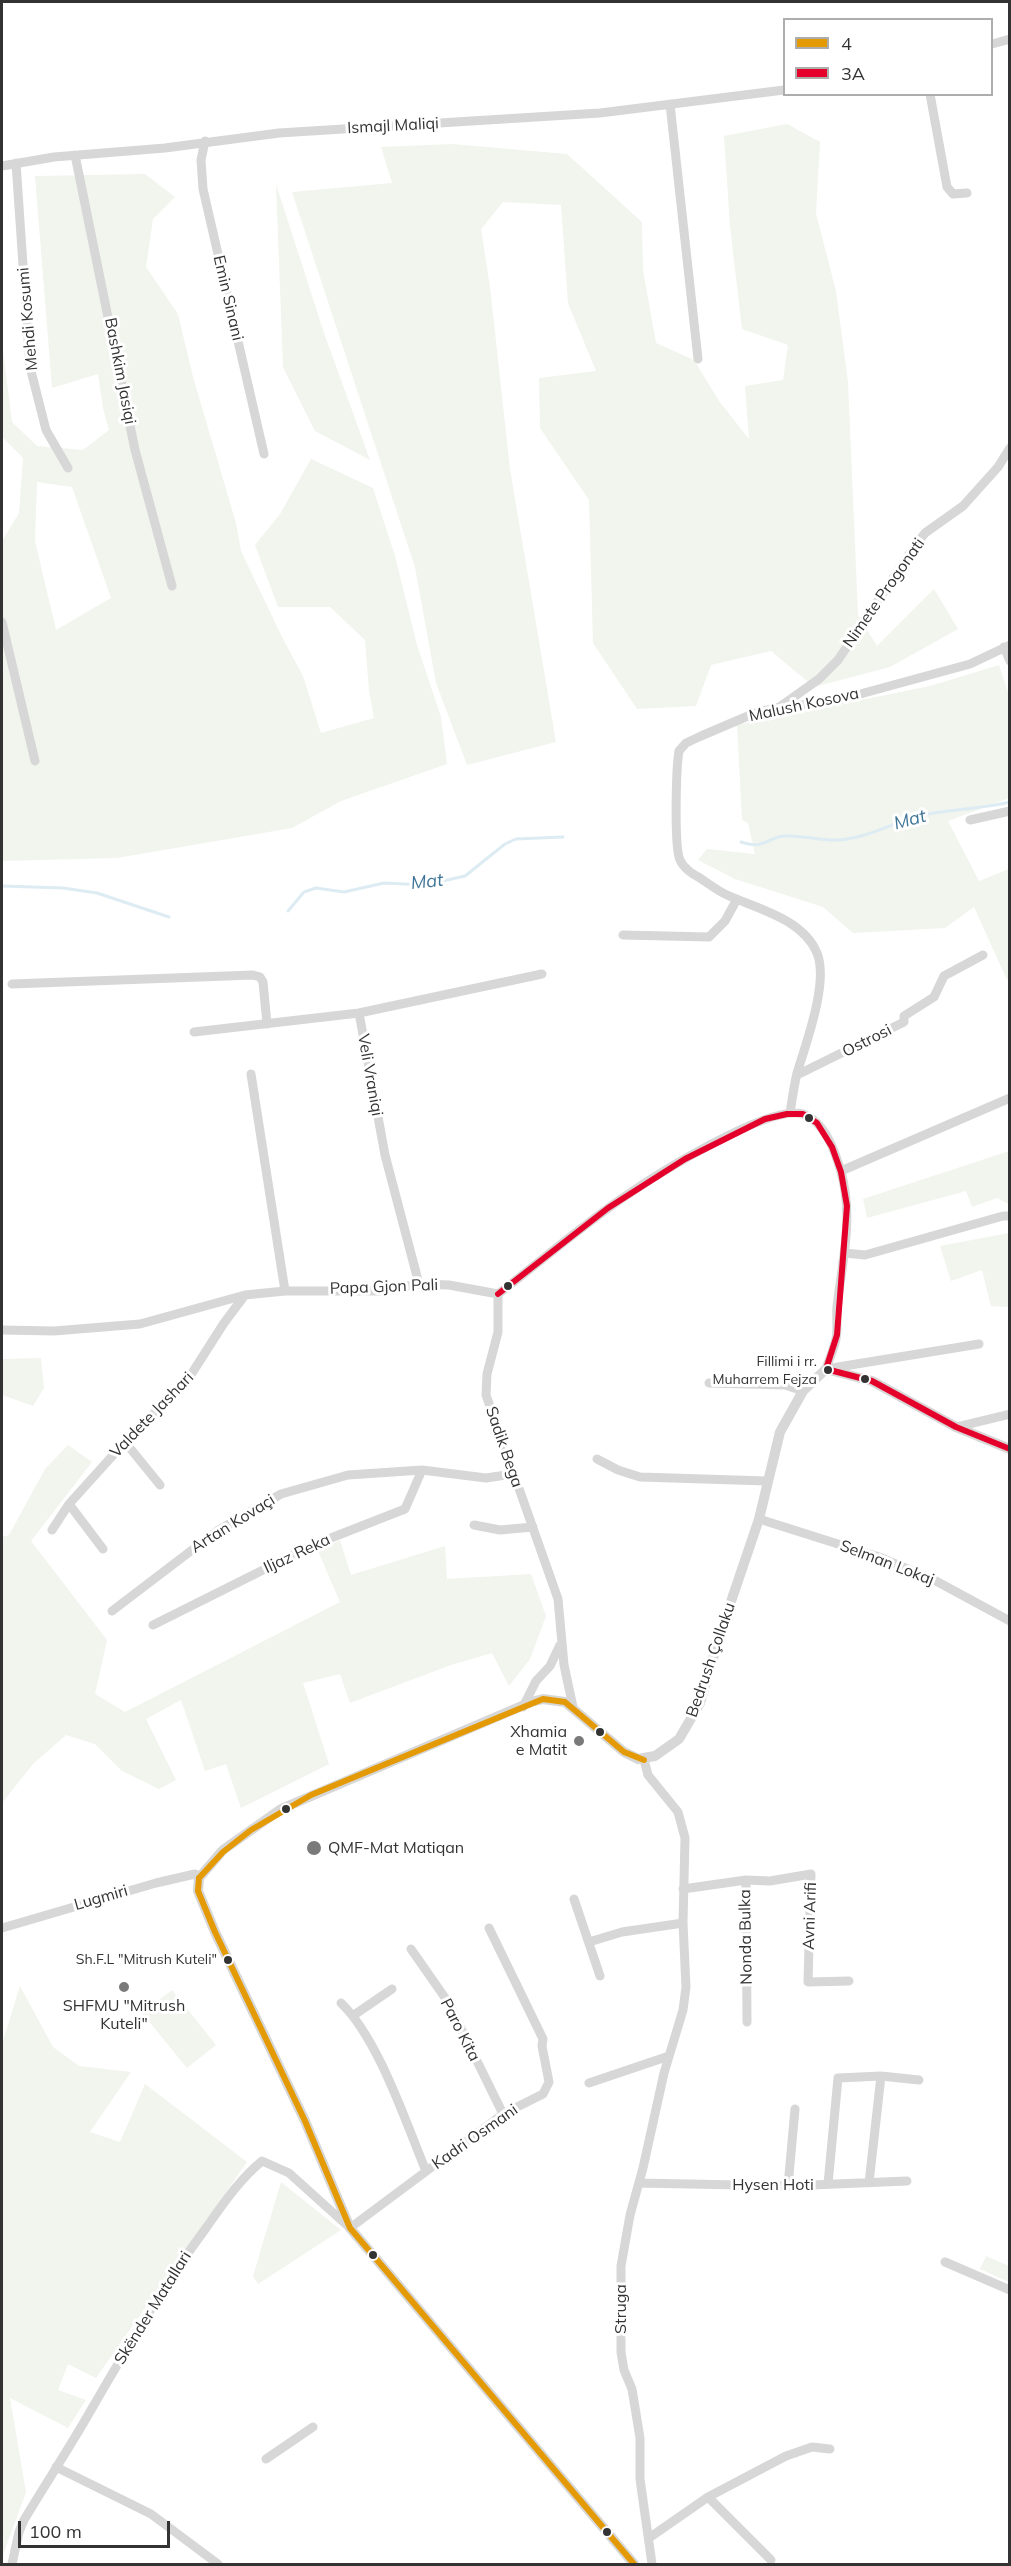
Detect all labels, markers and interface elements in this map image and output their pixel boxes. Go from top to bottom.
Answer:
legend [783,18,993,96]
text: 4 [841,32,852,55]
text: 3A [841,62,865,85]
street label: Ismajl Maliqi [347,114,439,138]
street label: Emin Sinani [209,254,247,342]
street label: Mehdi Kosumi [14,267,42,371]
street label: Bashkim Jasiqi [100,316,140,426]
street label: Nimete Progonati [839,535,929,651]
street label: Malush Kosova [747,684,861,726]
water label: Mat [891,805,929,835]
water label: Mat [410,870,444,894]
street label: Ostrosi [839,1021,895,1061]
street label: Veli Vraniqi [353,1033,387,1117]
unlabelled marker [803,1112,815,1124]
street label: Papa Gjon Pali [329,1276,439,1298]
unlabelled marker [502,1280,514,1292]
place label: Fillimi i rr. Muharrem Fejza [713,1354,817,1386]
marker: Fillimi i rr. Muharrem Fejza [822,1364,834,1376]
street label: Valdete Jashari [106,1368,198,1462]
unlabelled marker [859,1373,871,1385]
street label: Sadik Bega [481,1404,527,1490]
street label: Artan Kovaçi [187,1491,279,1557]
street label: Iljaz Reka [261,1530,333,1578]
street label: Selman Lokaj [837,1536,937,1590]
street label: Bedrush Çollaku [682,1600,740,1720]
place label: Xhamia e Matit [510,1722,567,1760]
unlabelled marker [594,1726,606,1738]
marker: Xhamia e Matit [572,1734,586,1748]
unlabelled marker [280,1803,292,1815]
place label: QMF-Mat Matiqan [328,1838,464,1858]
marker: QMF-Mat Matiqan [305,1839,323,1857]
street label: Lugmiri [72,1881,130,1915]
street label: Avni Arifi [799,1882,821,1950]
street label: Nonda Bulka [736,1889,756,1985]
place label: Sh.F.L "Mitrush Kuteli" [76,1952,217,1968]
marker: Sh.F.L "Mitrush Kuteli" [222,1954,234,1966]
marker: SHFMU "Mitrush Kuteli" [117,1980,131,1994]
street label: Paro Kita [436,1995,484,2065]
place label: SHFMU "Mitrush Kuteli" [63,1996,185,2034]
street label: Kadri Osmani [428,2100,522,2174]
street label: Hysen Hoti [732,2175,814,2195]
street label: Skënder Matallari [110,2248,196,2368]
unlabelled marker [367,2249,379,2261]
street label: Struga [611,2284,631,2334]
scale bar [21,2509,172,2547]
text: 100 m [29,2520,82,2543]
unlabelled marker [601,2526,613,2538]

